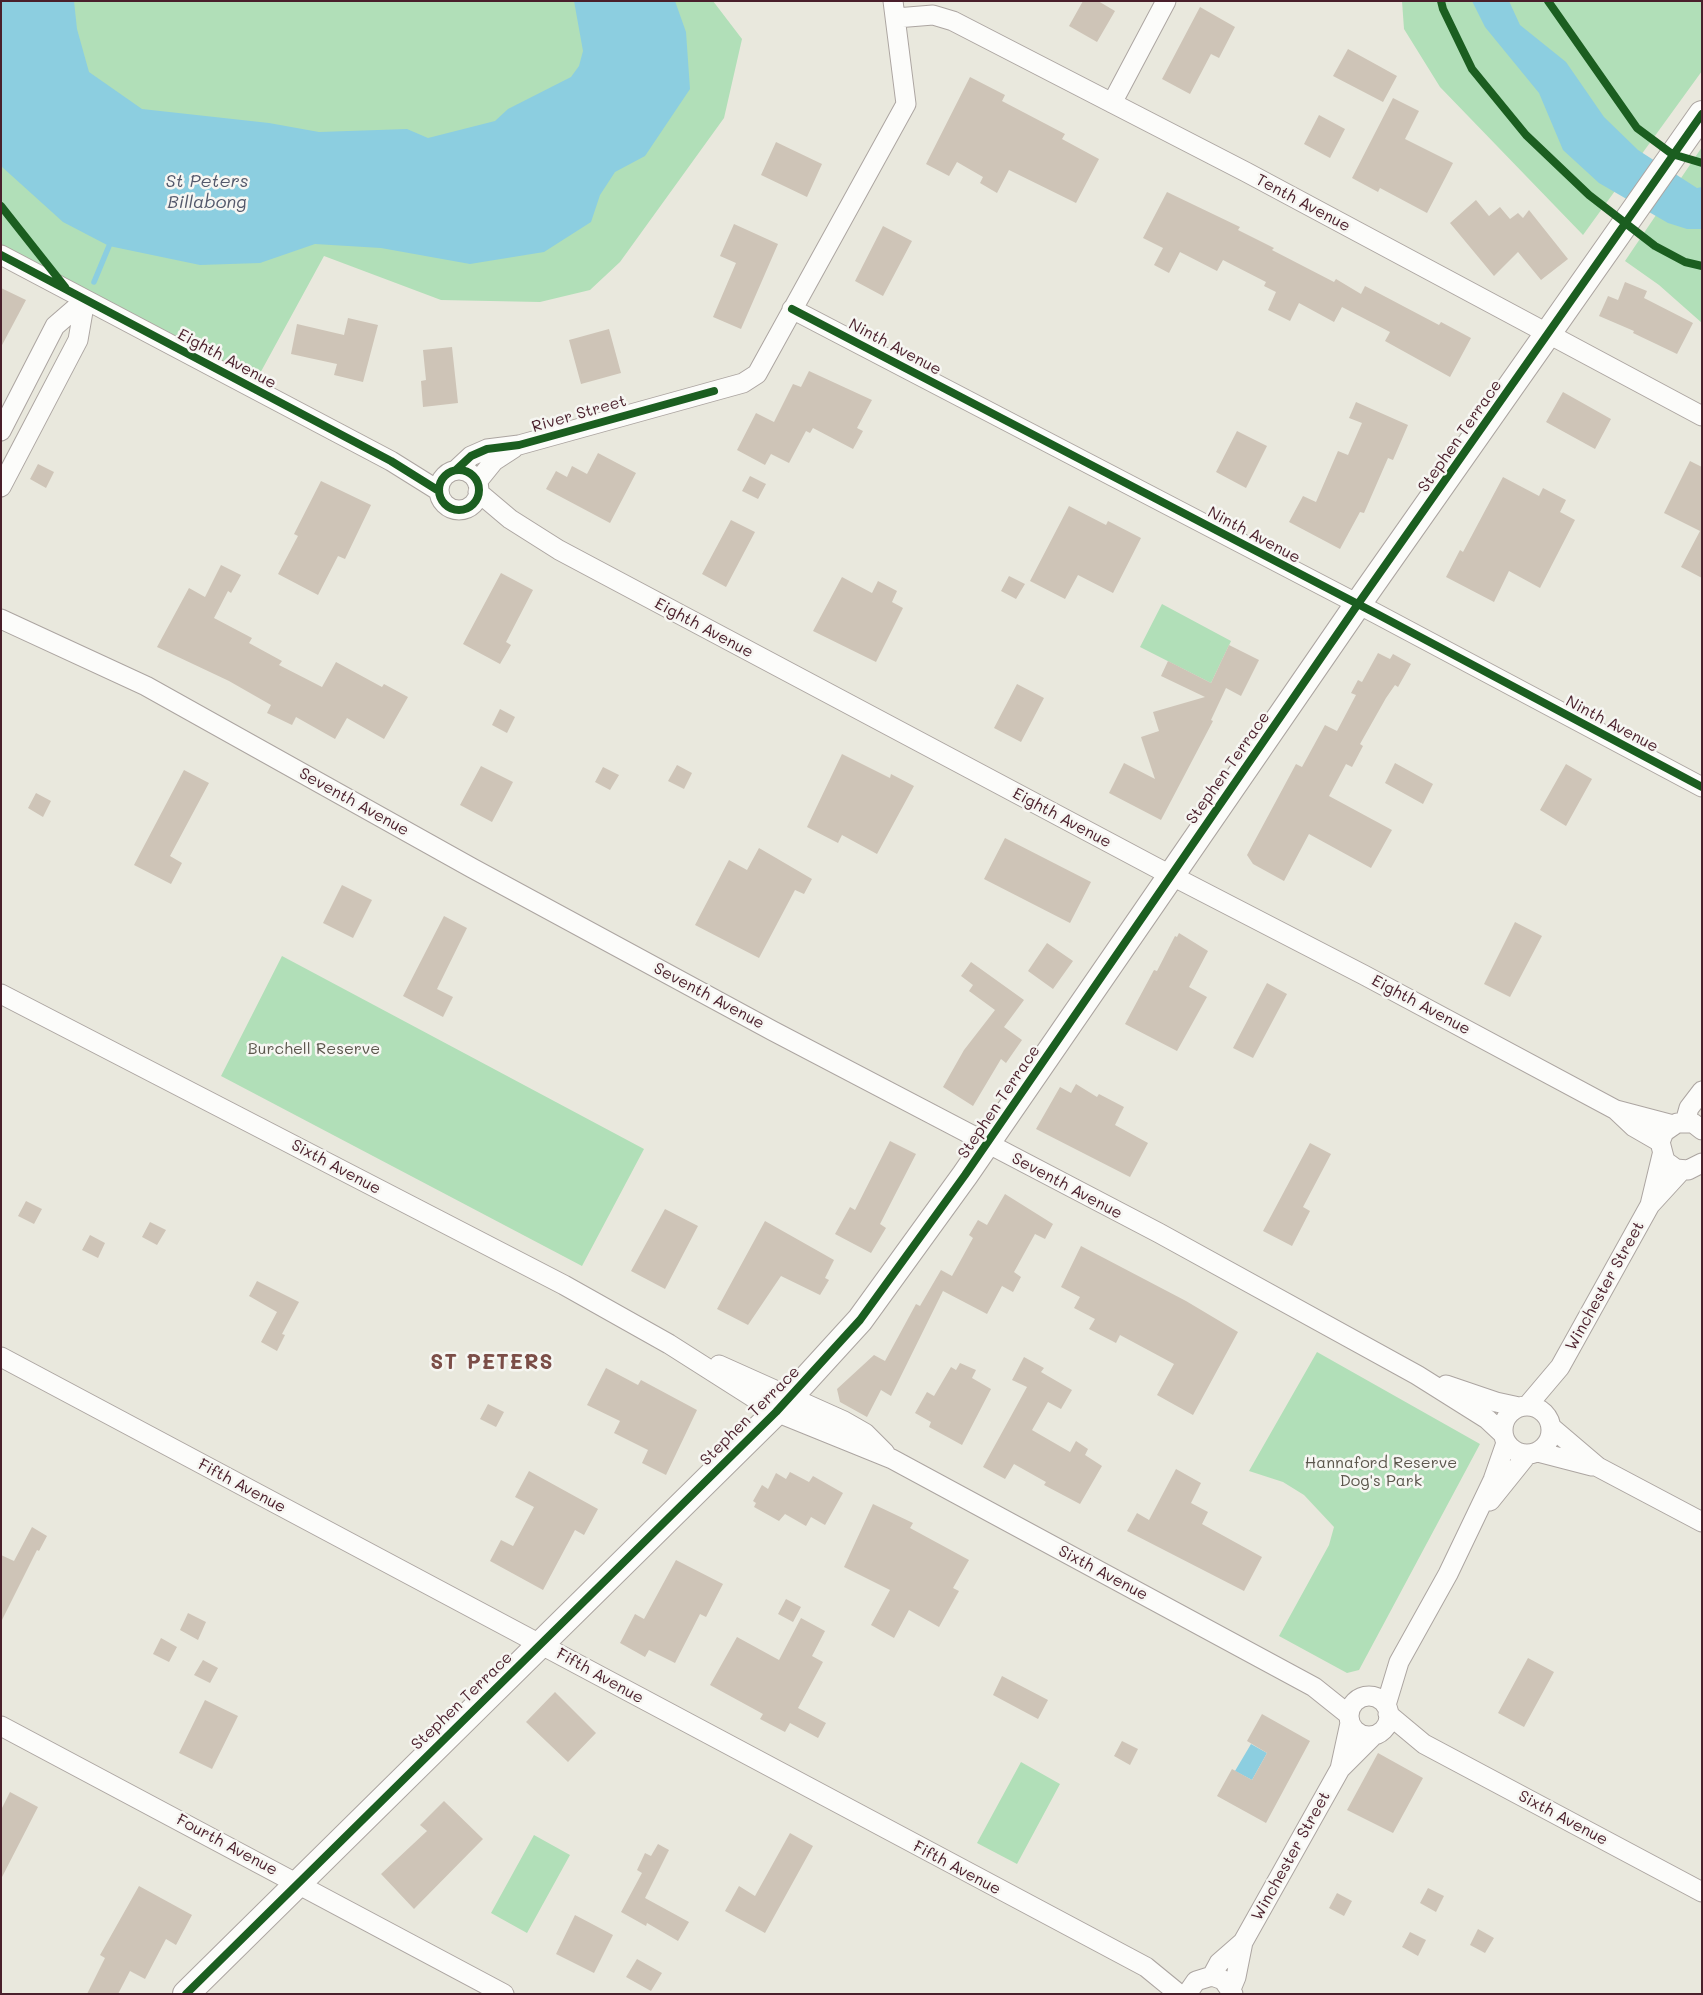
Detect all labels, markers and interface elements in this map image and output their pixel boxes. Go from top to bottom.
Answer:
water label: St Peters Billabong [166,170,248,212]
street label: Tenth Avenue [1252,170,1354,236]
street label: Ninth Avenue [845,315,945,379]
street label: Eighth Avenue [174,325,280,393]
street label: Stephen Terrace [1414,376,1506,496]
street label: River Street [529,391,629,437]
street label: Ninth Avenue [1204,503,1304,567]
street label: Eighth Avenue [651,594,757,662]
street label: Ninth Avenue [1562,692,1662,756]
street label: Stephen Terrace [1182,708,1274,828]
street label: Seventh Avenue [296,764,412,840]
street label: Eighth Avenue [1009,784,1115,852]
street label: Seventh Avenue [650,959,768,1033]
street label: Eighth Avenue [1368,971,1474,1039]
park label: Burchell Reserve [248,1039,380,1059]
street label: Stephen Terrace [954,1042,1044,1162]
street label: Sixth Avenue [288,1135,384,1199]
street label: Seventh Avenue [1008,1149,1126,1223]
street label: Winchester Street [1561,1218,1649,1354]
district label: ST PETERS [429,1350,555,1376]
street label: Stephen Terrace [696,1362,804,1470]
park label: Hannaford Reserve Dog's Park [1305,1453,1457,1491]
street label: Fifth Avenue [195,1455,289,1517]
street label: Sixth Avenue [1055,1541,1151,1605]
street label: Fifth Avenue [553,1644,647,1708]
street label: Stephen Terrace [408,1648,516,1754]
street label: Sixth Avenue [1515,1786,1611,1850]
street label: Winchester Street [1247,1788,1335,1924]
street label: Fourth Avenue [173,1810,281,1880]
street label: Fifth Avenue [910,1837,1004,1899]

